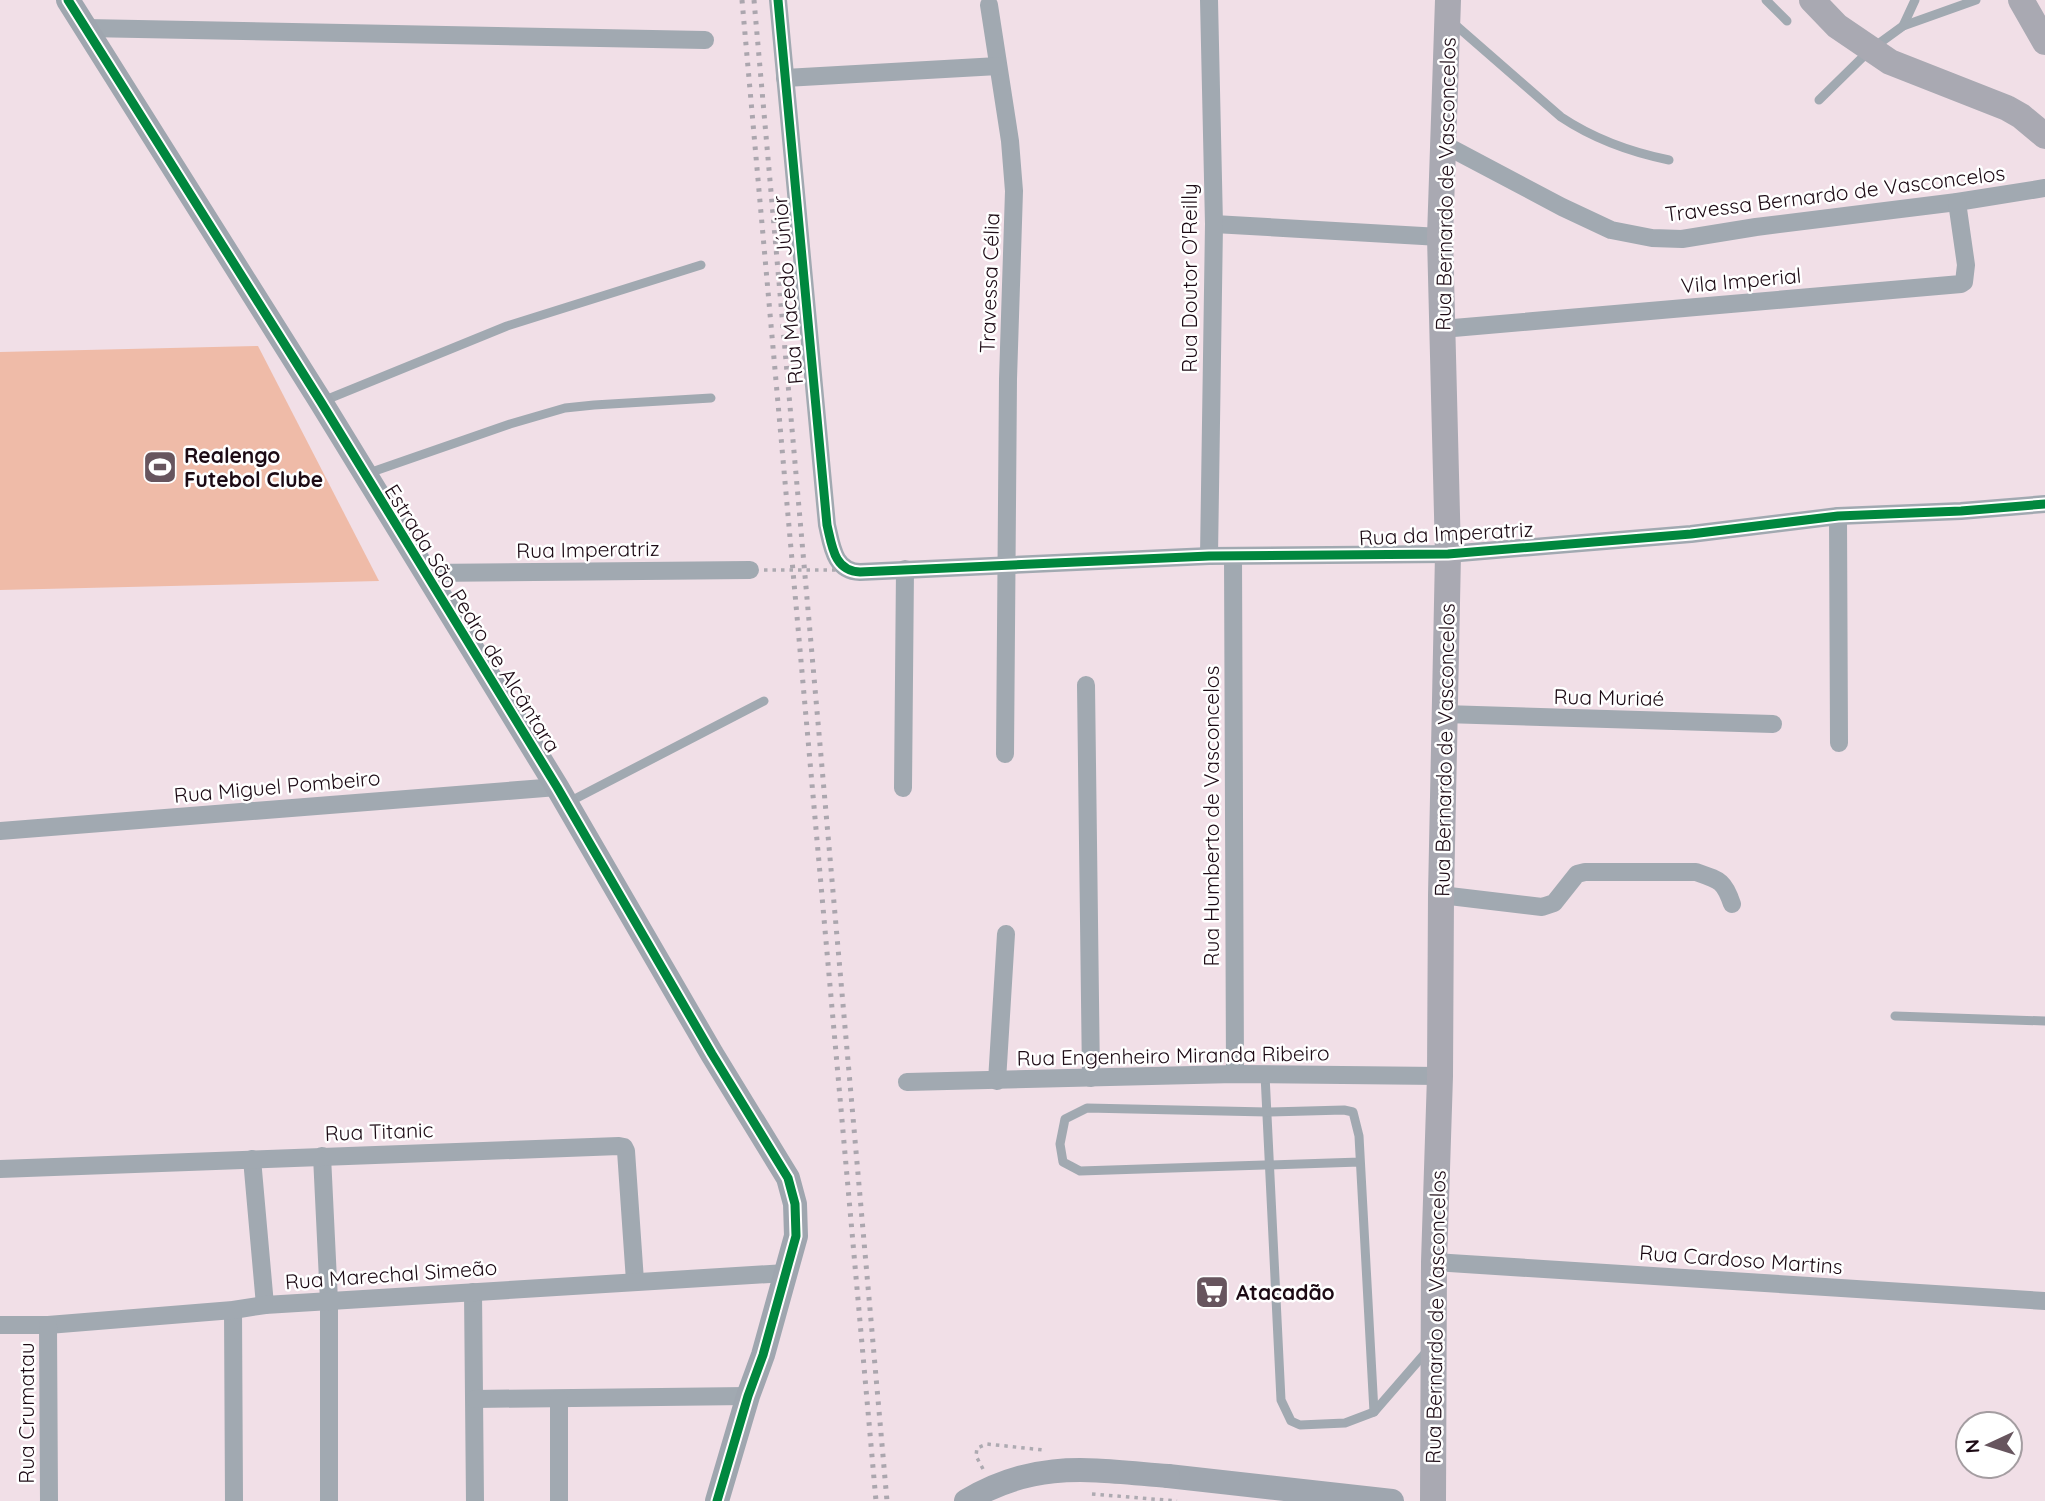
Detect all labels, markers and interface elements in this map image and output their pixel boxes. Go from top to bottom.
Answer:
street label: Rua Bernardo de Vasconcelos [1429,37,1461,331]
street label: Travessa Bernardo de Vasconcelos [1664,159,2006,227]
street label: Rua Doutor O'Reilly [1176,183,1202,373]
street label: Rua Macedo Júnior [766,194,808,386]
street label: Travessa Célia [974,212,1004,354]
street label: Vila Imperial [1680,262,1802,298]
place label: Realengo Futebol Clube [184,442,323,492]
sports icon: Realengo Futebol Clube [141,448,179,486]
street label: Estrada São Pedro de Alcântara [380,479,566,757]
street label: Rua da Imperatriz [1358,515,1534,551]
street label: Rua Imperatriz [516,535,660,563]
street label: Rua Bernardo de Vasconcelos [1428,603,1460,897]
street label: Rua Humberto de Vasconcelos [1198,666,1224,966]
street label: Rua Muriaé [1553,683,1665,711]
street label: Rua Miguel Pombeiro [173,764,381,808]
street label: Rua Engenheiro Miranda Ribeiro [1016,1039,1330,1071]
street label: Rua Titanic [324,1116,434,1146]
street label: Rua Bernardo de Vasconcelos [1419,1170,1451,1464]
street label: Rua Cardoso Martins [1638,1239,1844,1279]
street label: Rua Marechal Simeão [284,1254,498,1294]
supermarket icon: Atacadão [1193,1273,1231,1311]
place label: Atacadão [1236,1279,1335,1305]
street label: Rua Crumatau [13,1342,39,1484]
north arrow [1954,1410,2024,1480]
text: N [1960,1438,1984,1454]

